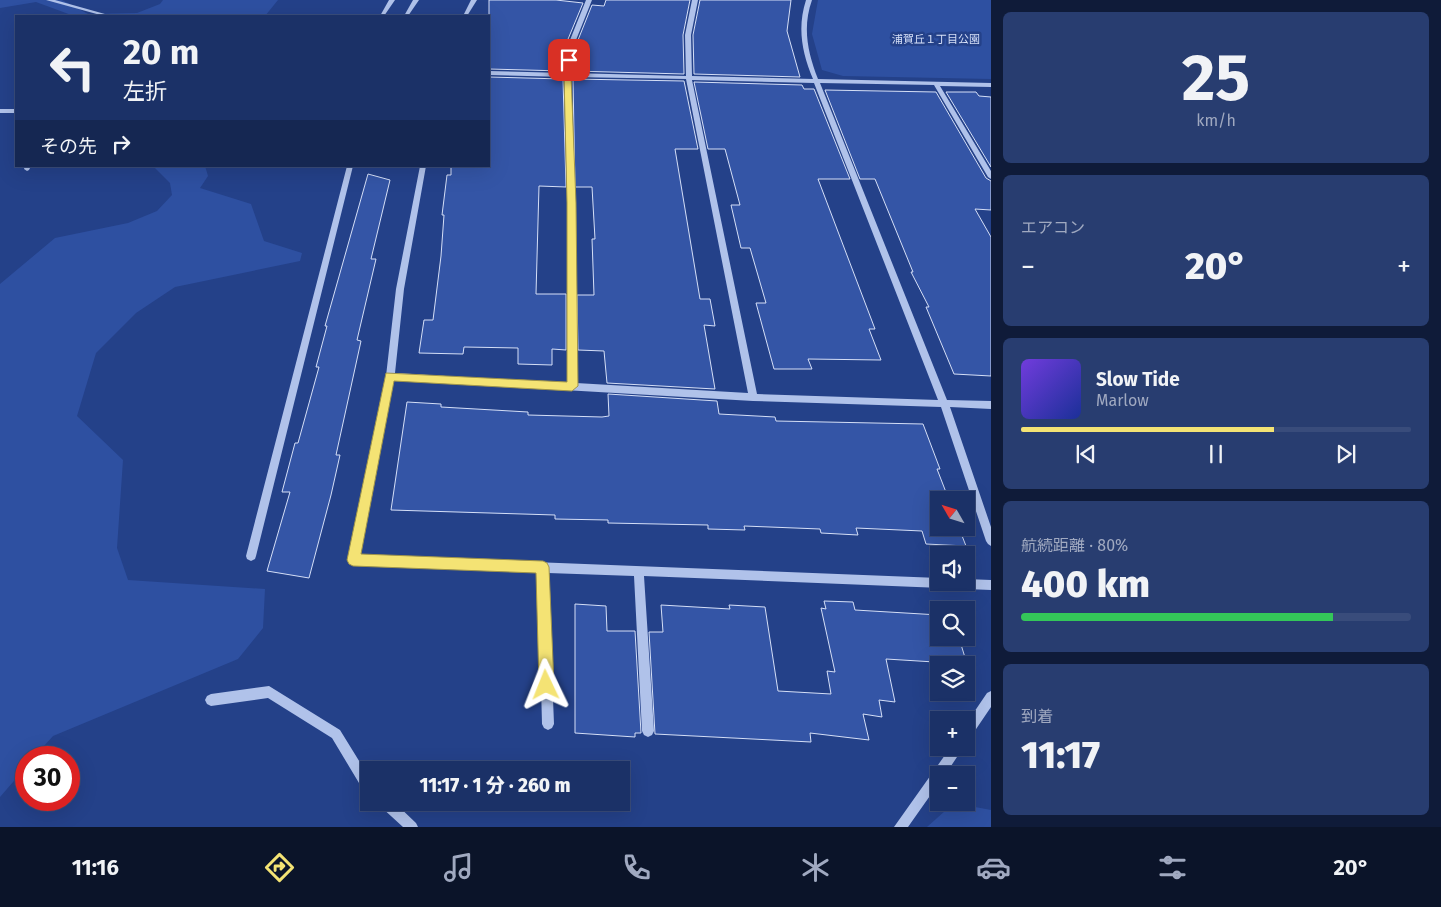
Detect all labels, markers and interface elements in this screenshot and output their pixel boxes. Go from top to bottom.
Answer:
text: 20 m [123,31,199,73]
park label: 浦賀丘１丁目公園 [892,33,980,46]
icon: left [40,35,105,100]
pin [548,39,590,81]
text: 25 [1182,39,1250,117]
icon: arrive [555,46,583,74]
text: 左折 [123,78,167,105]
text: km/h [1196,111,1236,130]
icon: right [107,130,135,158]
text: その先 [40,135,97,158]
text: エアコン [1021,218,1085,237]
text: 20° [1185,243,1247,289]
text: − [1021,250,1035,283]
text: + [1397,250,1411,283]
text: Slow Tide [1096,368,1180,391]
text: Marlow [1096,391,1149,410]
icon: previous [1072,440,1100,468]
icon: pause [1202,440,1230,468]
icon: next [1332,440,1360,468]
north arrow [930,491,975,536]
map controls [930,491,975,811]
text: 航続距離 · 80% [1021,536,1128,555]
button: sound [930,546,975,591]
text: 400 km [1021,561,1150,607]
button: search [930,601,975,646]
button: layers [930,656,975,701]
position arrow [519,658,571,710]
text: 到着 [1021,707,1053,726]
button: + [930,711,975,756]
text: 11:17 [1021,732,1100,778]
speed limit sign: 30 [15,746,80,811]
button: − [930,766,975,811]
text: 11:17 · 1 分 · 260 m [420,774,570,797]
icon: directions [262,850,297,885]
icon: music [441,850,476,885]
icon: phone [619,850,654,885]
icon: climate [798,850,833,885]
icon: car [976,850,1011,885]
icon: filters [1155,850,1190,885]
text: 11:16 [72,854,119,881]
text: 20° [1333,854,1369,881]

